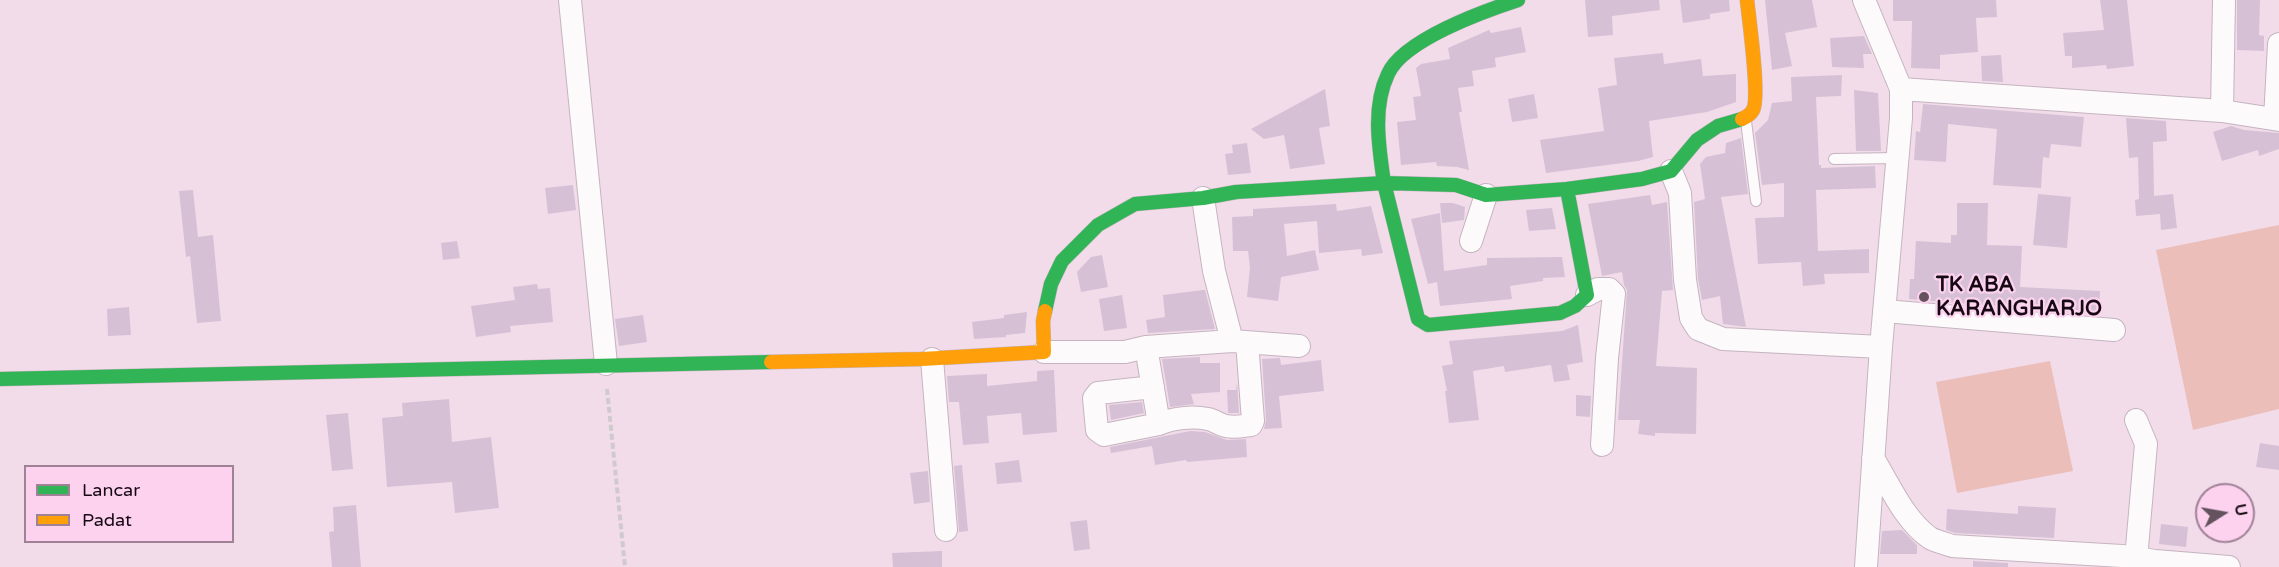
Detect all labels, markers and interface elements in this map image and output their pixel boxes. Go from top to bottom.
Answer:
place label: TK ABA KARANGHARJO [1936,272,2102,322]
marker: TK ABA KARANGHARJO [1917,290,1931,304]
legend [24,465,234,543]
text: Lancar [82,479,140,501]
north arrow [2195,483,2255,543]
text: U [2230,502,2252,518]
text: Padat [82,509,132,531]

